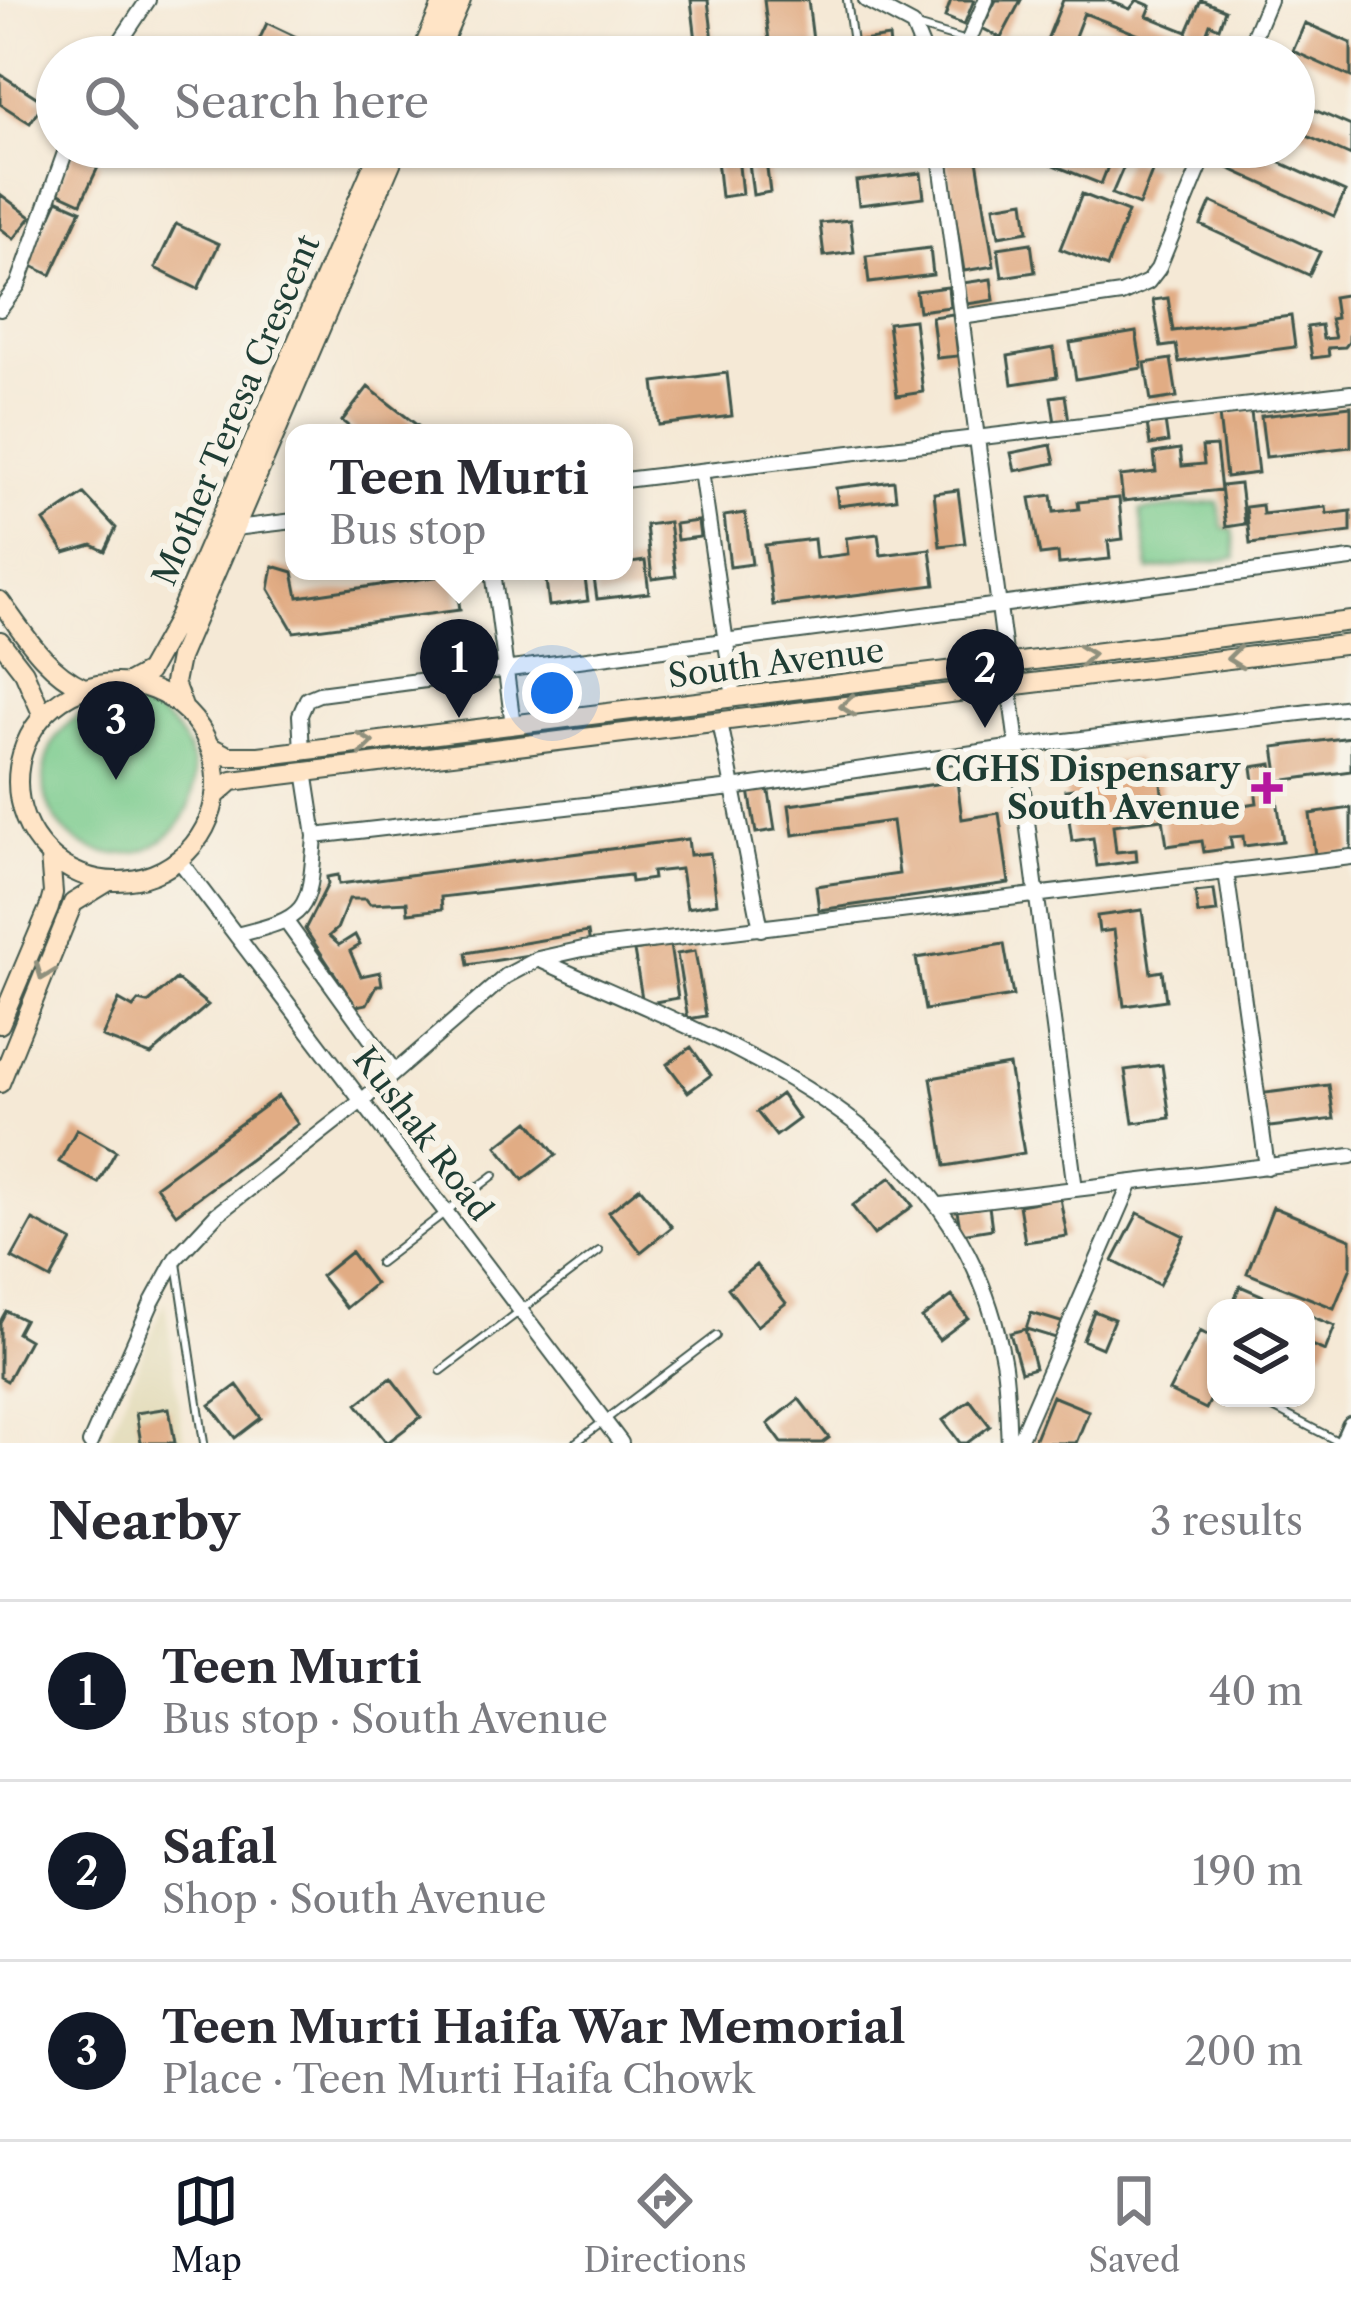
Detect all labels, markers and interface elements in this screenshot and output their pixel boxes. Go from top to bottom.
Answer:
search box [36,36,1315,168]
icon: search [78,69,144,135]
text: Search here [174,74,429,130]
street label: Mother Teresa Crescent [144,228,329,591]
popup [285,424,633,580]
text: Teen Murti [329,450,589,506]
text: Bus stop [329,506,486,554]
pin: 1 [420,619,498,718]
street label: South Avenue [666,629,886,697]
pin: 2 [946,629,1024,728]
one-way arrow [1076,642,1095,668]
one-way arrow [1225,645,1245,671]
your location [522,663,582,723]
pin: 3 [77,681,155,780]
one-way arrow [838,692,858,718]
one-way arrow [355,731,375,757]
place label: CGHS Dispensary South Avenue [935,749,1241,828]
marker: CGHS Dispensary South Avenue [1251,772,1283,804]
one-way arrow [34,960,59,981]
street label: Kushak Road [344,1039,502,1229]
map controls [1207,1299,1315,1407]
button: layers [1207,1299,1315,1407]
text: Nearby [48,1490,240,1552]
text: 3 results [1150,1497,1303,1545]
text: Teen Murti [162,1639,421,1695]
text: 1 [78,1667,96,1715]
text: 40 m [1209,1667,1303,1715]
text: Bus stop · South Avenue [162,1695,608,1743]
text: Safal [162,1819,277,1875]
text: 2 [75,1847,99,1895]
text: 190 m [1192,1847,1303,1895]
text: Shop · South Avenue [162,1875,546,1923]
text: Teen Murti Haifa War Memorial [162,1999,905,2055]
text: 3 [76,2027,98,2075]
text: 200 m [1184,2027,1303,2075]
text: Place · Teen Murti Haifa Chowk [162,2055,754,2103]
tab: Map [171,2168,242,2281]
tab: Directions [584,2168,747,2281]
tab: Saved [1088,2168,1180,2281]

